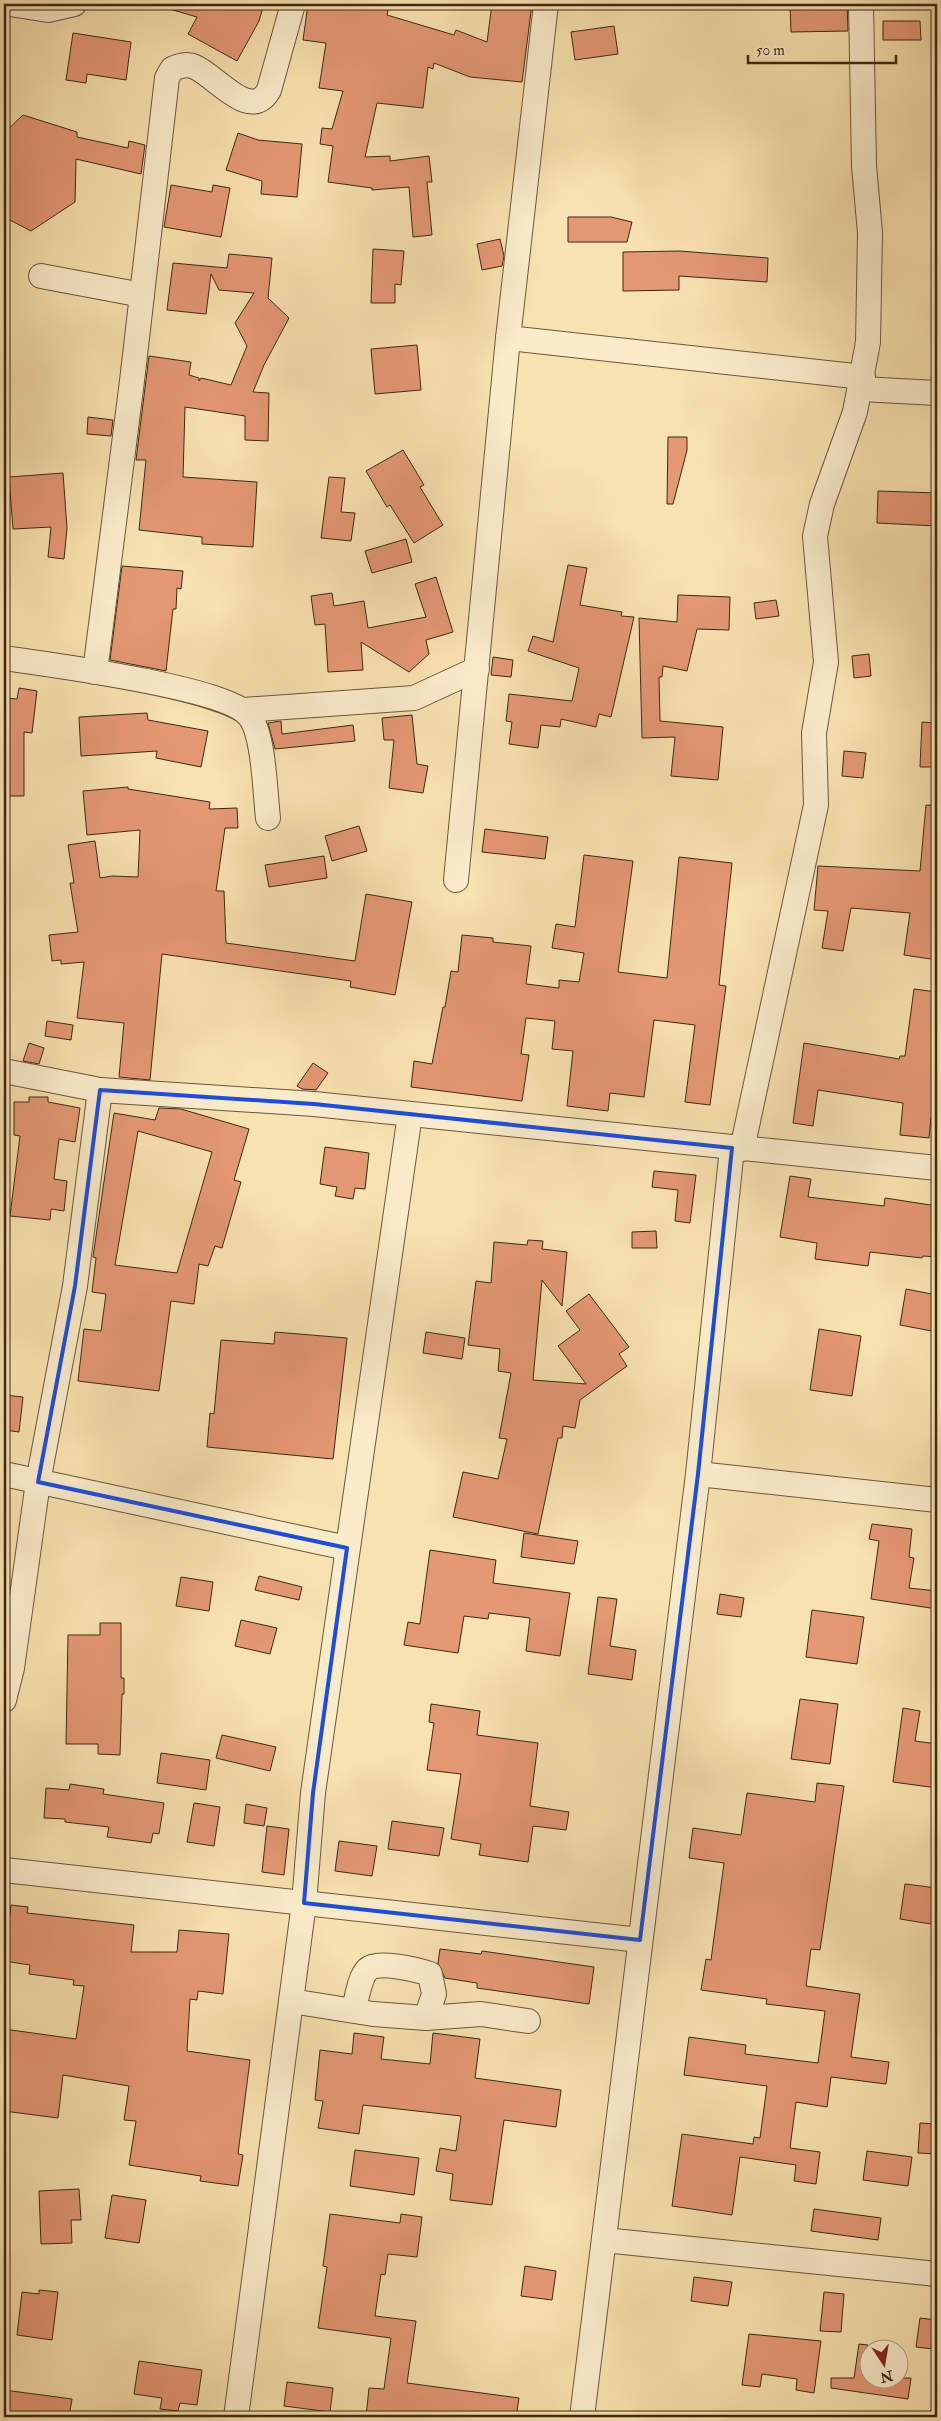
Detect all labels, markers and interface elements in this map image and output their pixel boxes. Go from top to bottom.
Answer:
scale bar [748,32,896,64]
text: 50 m [756,41,785,60]
north arrow [858,2338,908,2388]
text: N [878,2366,895,2386]

